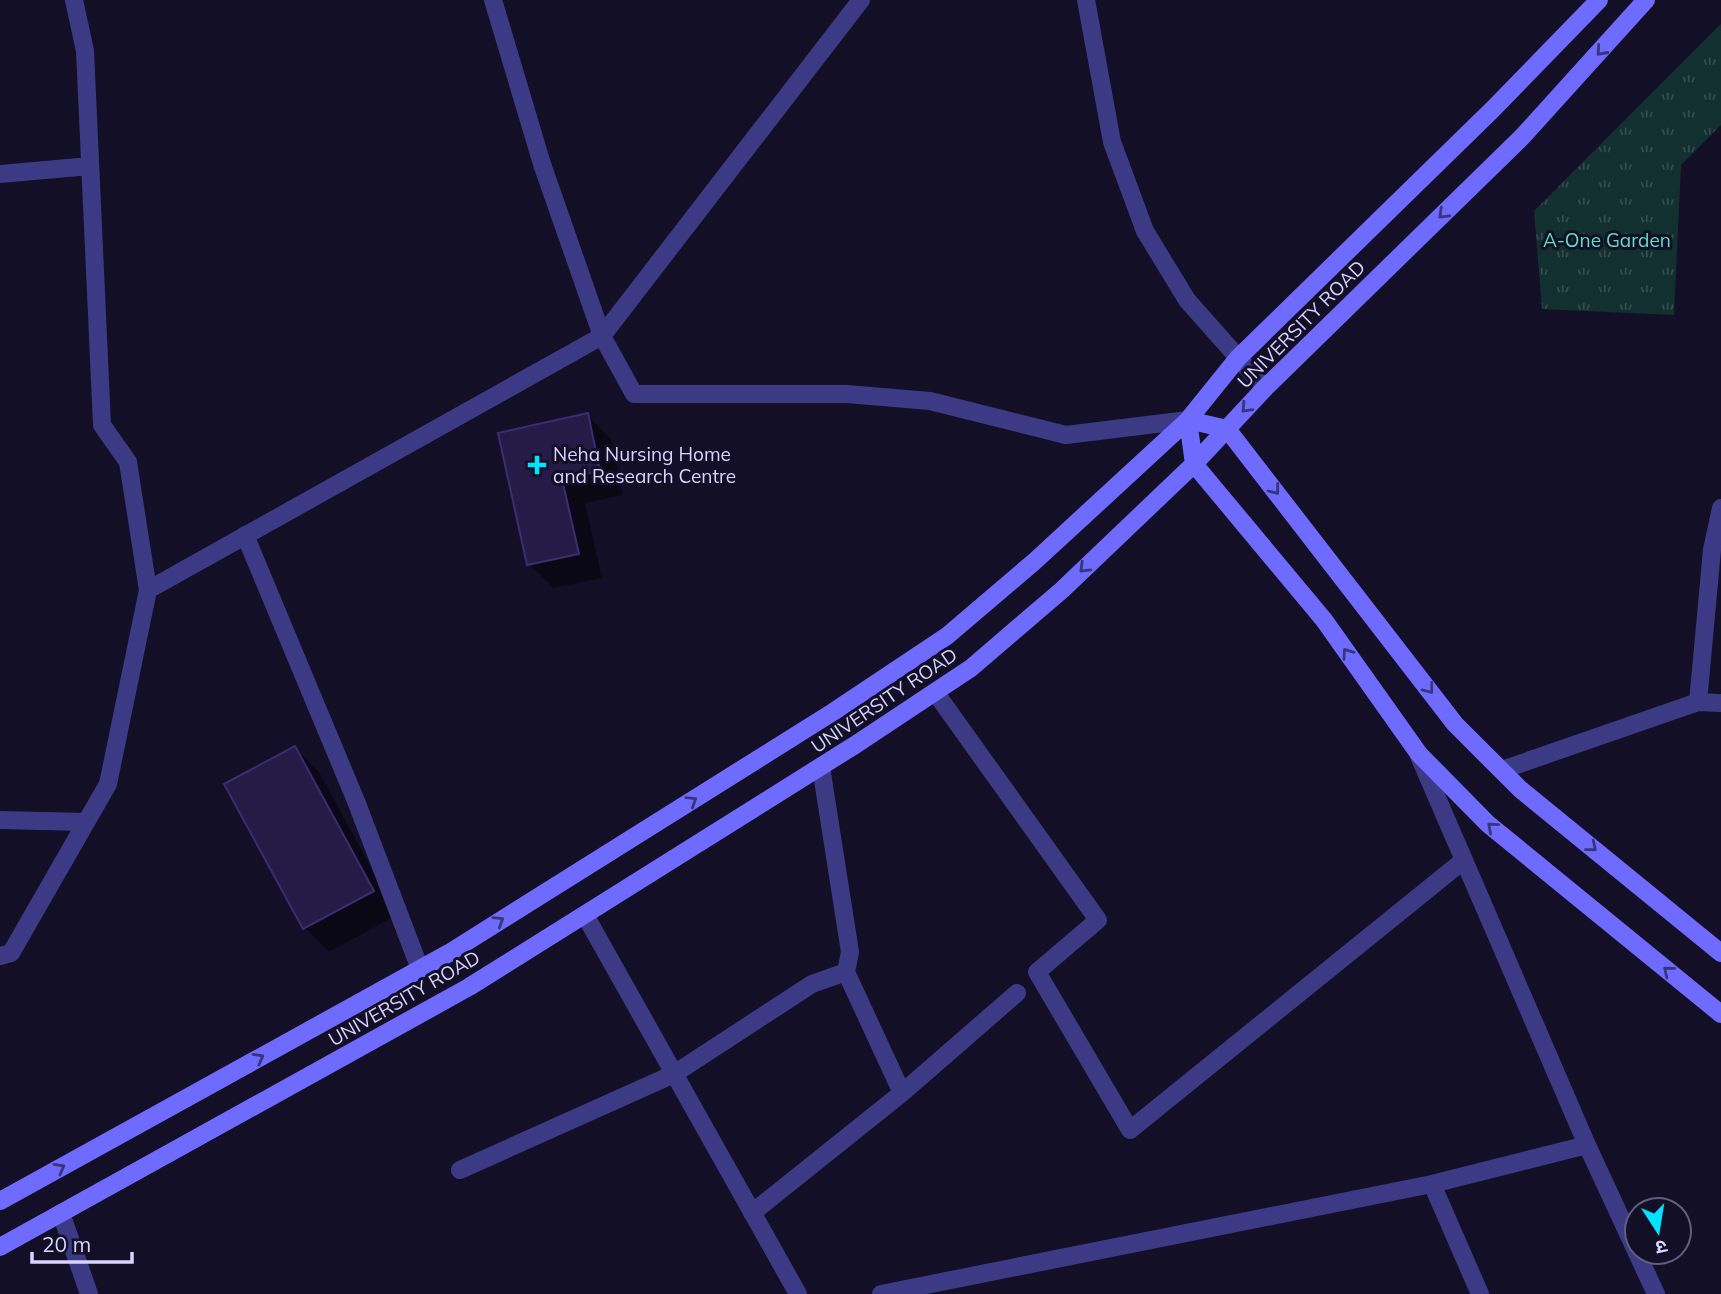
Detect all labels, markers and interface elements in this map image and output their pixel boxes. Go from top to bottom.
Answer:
one-way arrow [1596,42,1609,55]
one-way arrow [1438,206,1451,219]
park label: A-One Garden [1543,228,1671,252]
street label: UNIVERSITY ROAD [1232,255,1370,393]
one-way arrow [1242,400,1254,413]
place label: Neha Nursing Home and Research Centre [553,442,736,488]
marker: Neha Nursing Home and Research Centre [527,455,547,475]
one-way arrow [1266,482,1279,494]
one-way arrow [1079,560,1092,573]
street label: UNIVERSITY ROAD [806,642,962,758]
one-way arrow [1343,648,1355,661]
one-way arrow [1421,681,1433,694]
one-way arrow [684,796,697,809]
one-way arrow [1487,823,1500,835]
one-way arrow [1583,839,1596,851]
one-way arrow [491,917,504,930]
street label: UNIVERSITY ROAD [324,945,484,1051]
one-way arrow [1664,966,1676,979]
one-way arrow [251,1053,264,1066]
one-way arrow [52,1163,65,1176]
north arrow [1623,1196,1693,1266]
scale bar [32,1220,131,1264]
text: 20 m [42,1231,91,1257]
text: उ [1653,1235,1669,1261]

